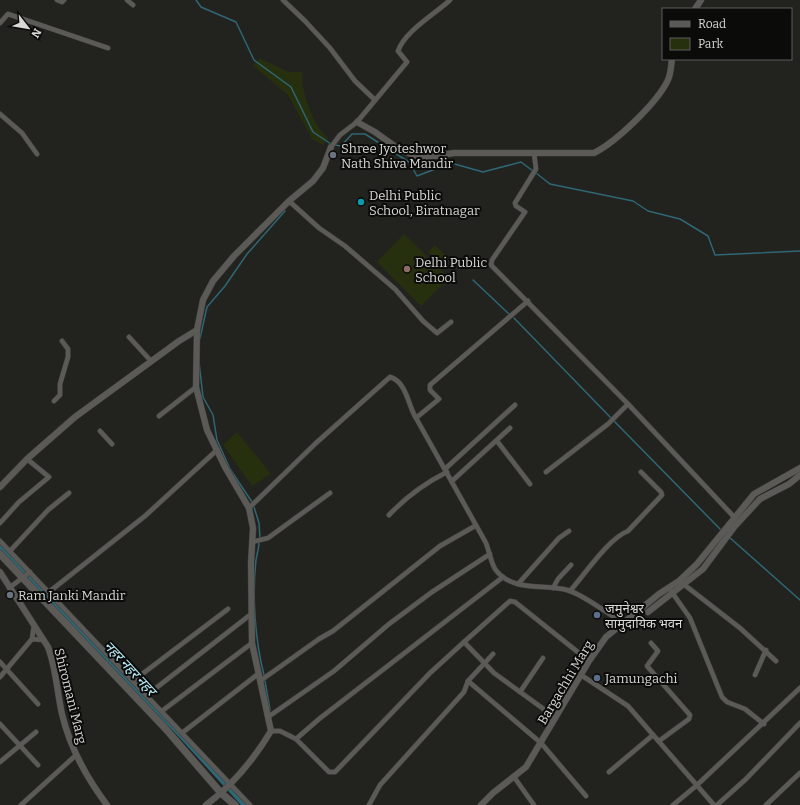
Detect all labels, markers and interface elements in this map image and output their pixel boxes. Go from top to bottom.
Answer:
north arrow [8,8,48,48]
legend [662,8,792,60]
text: Road [698,17,726,31]
text: N [28,26,44,40]
text: Park [698,37,724,51]
place label: Shree Jyoteshwor Nath Shiva Mandir [341,141,454,171]
marker: Shree Jyoteshwor Nath Shiva Mandir [328,150,338,160]
place label: Delhi Public School, Biratnagar [369,188,480,218]
marker: Delhi Public School, Biratnagar [356,197,366,207]
place label: Delhi Public School [415,255,487,285]
marker: Delhi Public School [402,264,412,274]
place label: Ram Janki Mandir [18,588,126,603]
marker: Ram Janki Mandir [5,590,15,600]
place label: जमुनेश्वर सामुदायिक भवन [605,601,683,632]
marker: जमुनेश्वर सामुदायिक भवन [592,610,602,620]
water label: नहर नहर नहर [100,638,161,701]
street label: Bargachhi Marg [534,638,596,727]
street label: Shiromani Marg [51,647,90,746]
place label: Jamungachi [604,671,678,686]
marker: Jamungachi [592,673,602,683]

